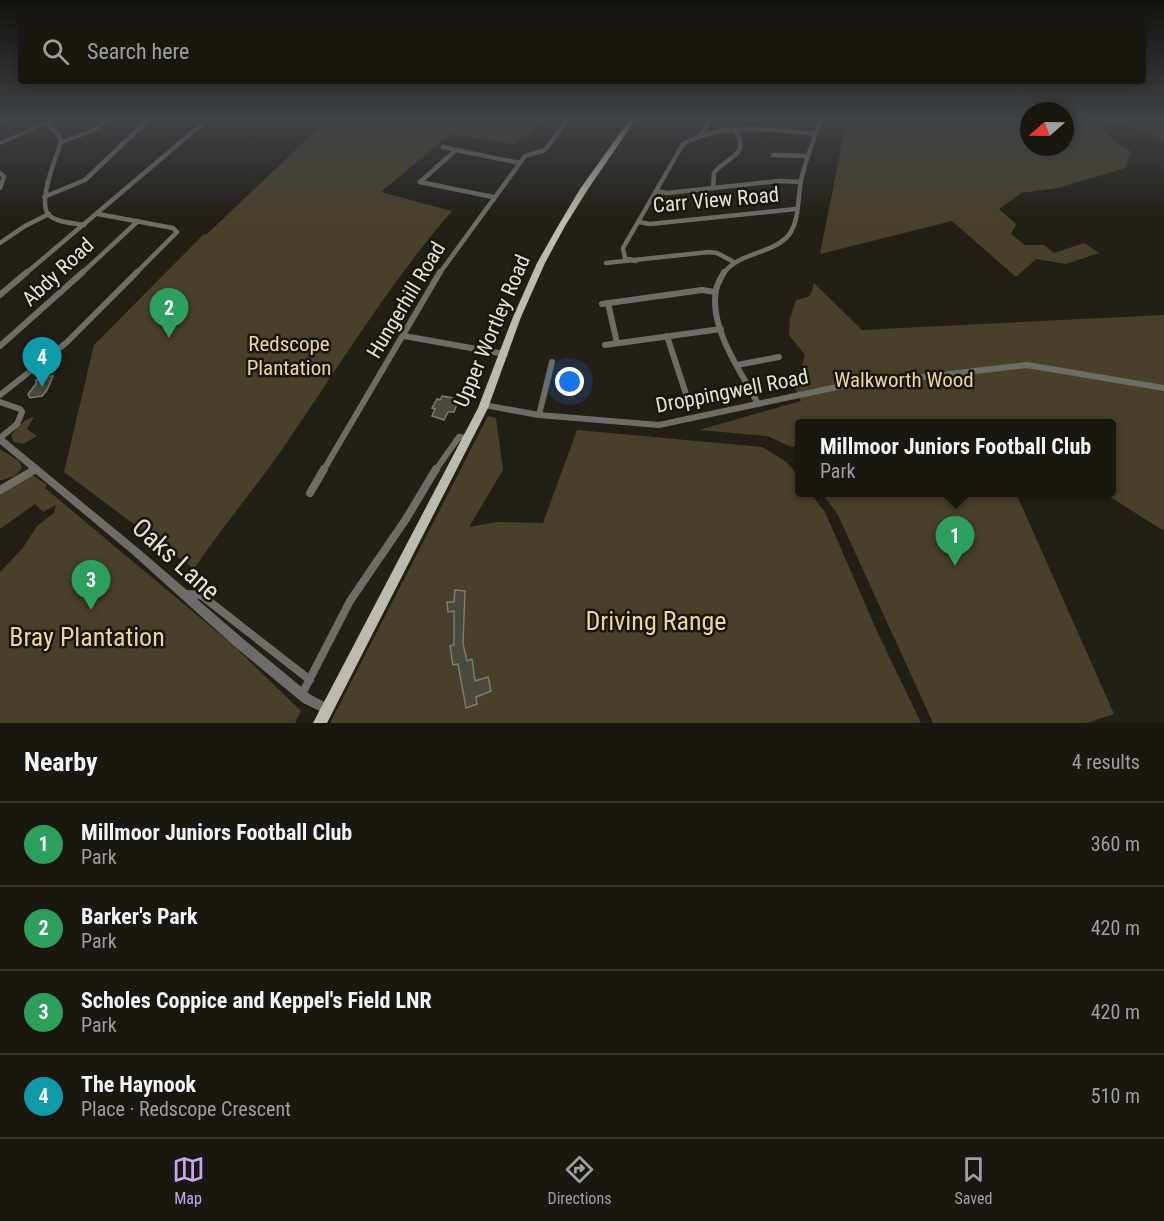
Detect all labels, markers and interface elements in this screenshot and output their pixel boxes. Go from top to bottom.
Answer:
search box [18,18,1146,84]
icon: search [39,35,72,68]
text: Search here [87,39,189,64]
north arrow [1020,102,1074,156]
street label: Carr View Road [652,183,780,217]
street label: Abdy Road [17,233,99,311]
street label: Hungerhill Road [362,237,450,363]
street label: Upper Wortley Road [449,251,535,411]
pin: 2 [150,288,188,338]
park label: Redscope Plantation [247,332,331,380]
pin: 4 [22,338,62,387]
street label: Droppingwell Road [654,364,810,418]
your location [555,367,584,396]
park label: Walkworth Wood [834,368,974,392]
popup [795,419,1116,497]
text: Millmoor Juniors Football Club [820,434,1091,459]
text: Park [820,459,856,483]
street label: Oaks Lane [126,512,226,606]
pin: 1 [936,516,974,566]
pin: 3 [72,560,110,610]
park label: Driving Range [585,606,727,636]
park label: Bray Plantation [9,622,165,652]
text: Nearby [24,747,98,777]
text: 4 results [1072,750,1140,774]
text: Millmoor Juniors Football Club [81,820,352,845]
text: 1 [38,832,49,856]
text: 360 m [1091,832,1140,856]
text: Park [81,845,117,869]
text: Barker's Park [81,904,197,929]
text: 2 [38,916,49,940]
text: 420 m [1091,916,1140,940]
text: Park [81,929,117,953]
text: Scholes Coppice and Keppel's Field LNR [81,988,432,1013]
text: 3 [38,1000,49,1024]
text: 420 m [1091,1000,1140,1024]
text: Park [81,1013,117,1037]
text: The Haynook [81,1072,196,1097]
text: 4 [38,1084,49,1108]
text: 510 m [1091,1084,1140,1108]
text: Place · Redscope Crescent [81,1097,291,1121]
tab: Map [172,1153,205,1208]
tab: Directions [548,1153,611,1208]
tab: Saved [954,1153,992,1208]

